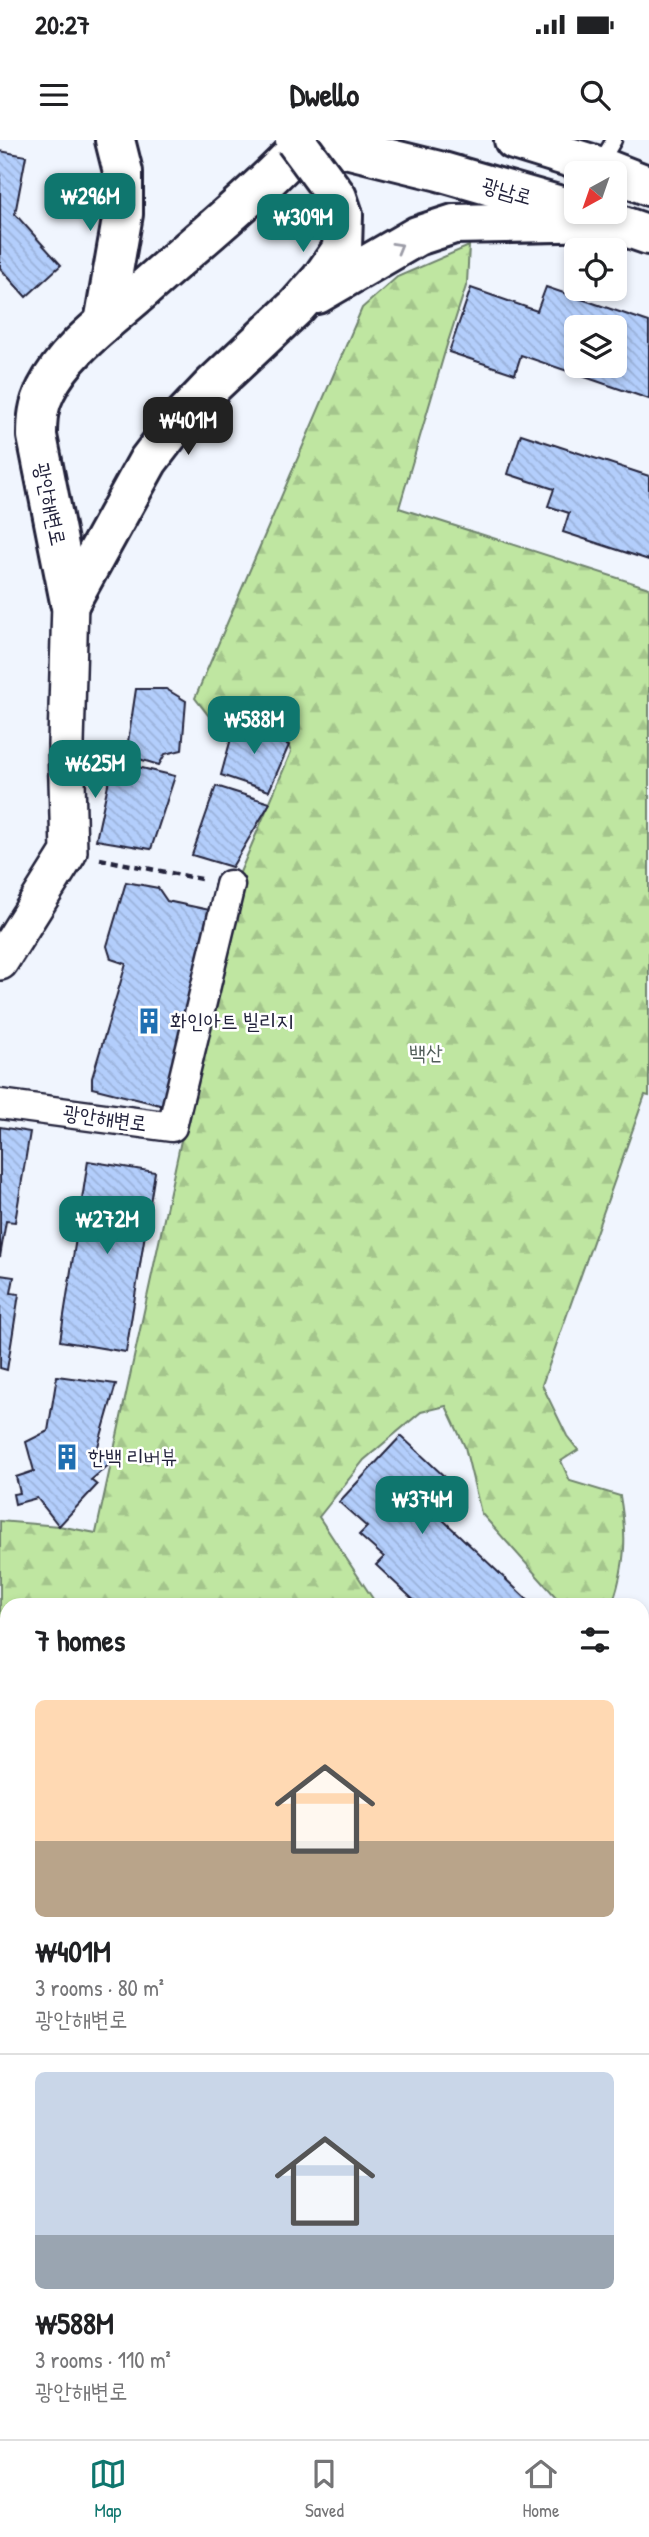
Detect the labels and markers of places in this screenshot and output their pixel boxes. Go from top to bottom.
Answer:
pin: ₩296M [41,174,139,233]
pin: ₩309M [254,194,352,254]
pin: ₩401M [139,398,237,457]
pin: ₩588M [205,696,303,756]
pin: ₩625M [46,740,144,800]
building icon: 화인아트 빌리지 [134,1006,164,1036]
place label: 화인아트 빌리지 [170,1006,293,1035]
pin: ₩272M [58,1196,156,1256]
building icon: 한백 리버뷰 [52,1442,82,1472]
place label: 한백 리버뷰 [88,1442,177,1471]
pin: ₩374M [373,1476,471,1536]

